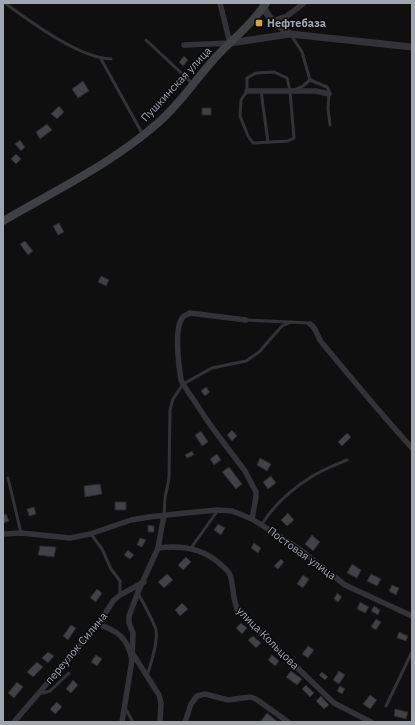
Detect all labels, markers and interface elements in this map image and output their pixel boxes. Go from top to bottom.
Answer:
place label: Нефтебаза [267,16,326,30]
marker: Нефтебаза [254,18,264,28]
street label: Пушкинская улица [138,44,214,124]
street label: Постовая улица [265,523,339,583]
street label: улица Кольцова [234,604,302,672]
street label: переулок Силина [42,609,110,687]

